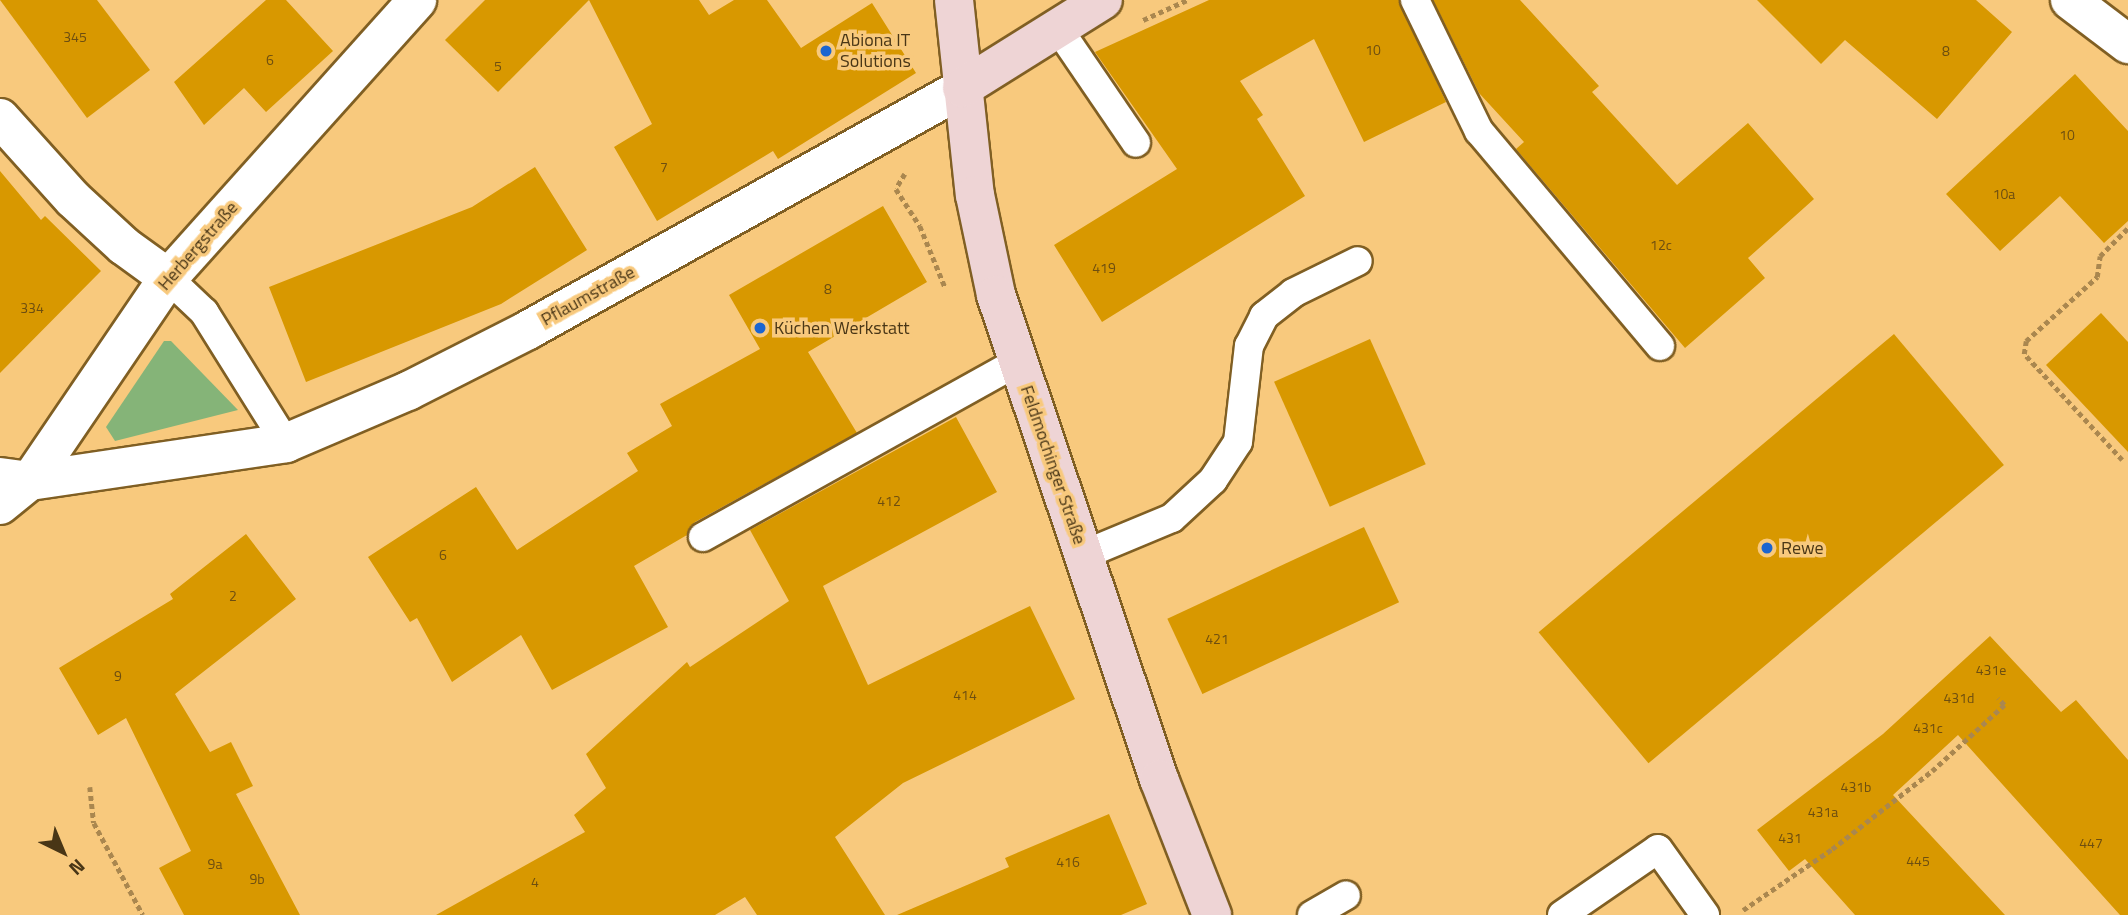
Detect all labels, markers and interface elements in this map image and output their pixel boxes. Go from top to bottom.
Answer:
house number: 345 [63,29,87,45]
place label: Abiona IT Solutions [840,30,911,72]
house number: 10 [1365,42,1381,58]
marker: Abiona IT Solutions [818,43,834,59]
house number: 8 [1942,43,1950,59]
house number: 6 [266,52,274,68]
house number: 5 [494,58,502,74]
house number: 10 [2059,127,2075,143]
house number: 7 [660,159,668,175]
house number: 10a [1993,186,2015,202]
street label: Herbergstraße [154,197,242,295]
house number: 12c [1650,237,1672,253]
house number: 419 [1092,260,1116,276]
street label: Pflaumstraße [537,261,639,331]
house number: 8 [824,281,832,297]
house number: 334 [20,300,44,316]
place label: Küchen Werkstatt [774,317,910,339]
marker: Küchen Werkstatt [752,320,768,336]
street label: Feldmochinger Straße [1016,383,1090,547]
house number: 412 [877,493,901,509]
place label: Rewe [1781,537,1824,559]
marker: Rewe [1759,540,1775,556]
house number: 6 [439,547,447,563]
house number: 2 [229,588,237,604]
house number: 421 [1205,631,1229,647]
house number: 431e [1976,662,2006,678]
house number: 9 [114,668,122,684]
house number: 414 [953,687,977,703]
house number: 431d [1944,690,1974,706]
house number: 431c [1913,720,1943,736]
house number: 431b [1841,779,1871,795]
house number: 431a [1808,804,1838,820]
north arrow [28,817,98,887]
house number: 431 [1778,830,1802,846]
house number: 447 [2079,835,2103,851]
text: N [63,853,92,883]
house number: 445 [1906,853,1930,869]
house number: 416 [1056,854,1080,870]
house number: 9a [208,856,222,872]
house number: 9b [249,871,265,887]
house number: 4 [531,874,539,890]

